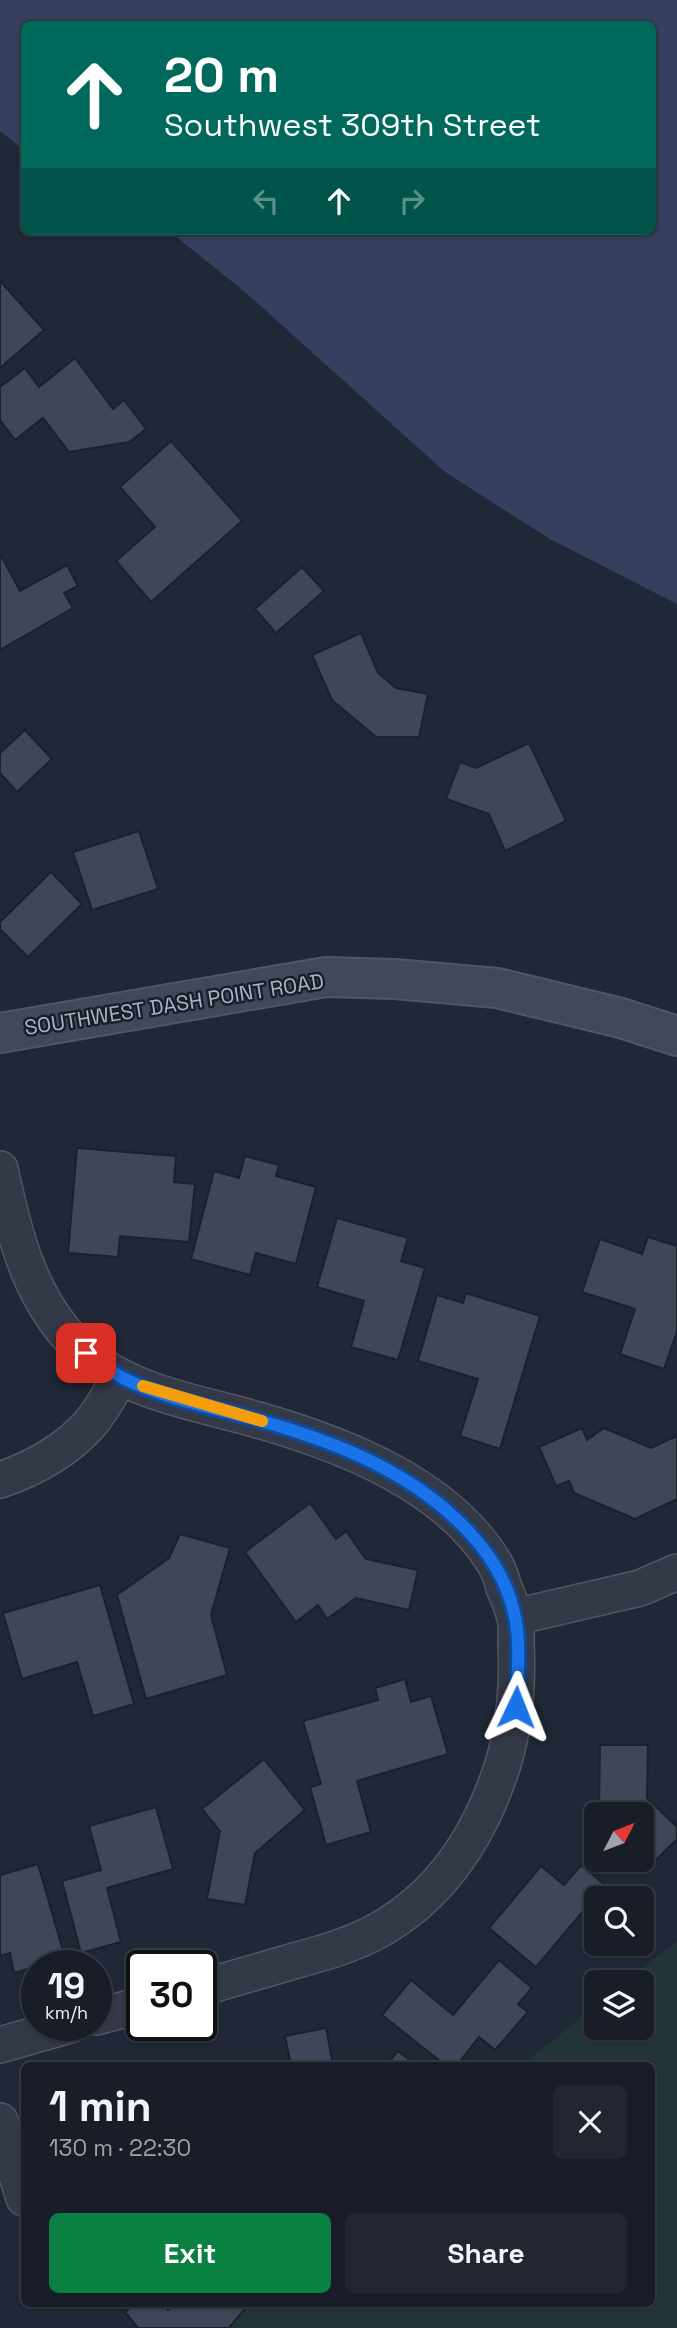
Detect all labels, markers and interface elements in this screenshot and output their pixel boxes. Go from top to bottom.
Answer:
text: 20 m [164,44,279,106]
icon: ahead [49,49,140,140]
text: Southwest 309th Street [164,105,541,145]
icon: left [247,182,285,220]
icon: ahead [320,182,358,220]
icon: right [393,182,431,220]
street label: SOUTHWEST DASH POINT ROAD [22,967,326,1041]
pin [56,1323,116,1383]
icon: arrive [67,1334,105,1372]
position arrow [479,1670,553,1744]
north arrow [584,1802,654,1872]
map controls [584,1802,654,2040]
button: search [584,1886,654,1956]
speed limit sign: 30 [126,1950,217,2041]
text: 19 [48,1964,85,2008]
button: layers [584,1970,654,2040]
text: km/h [45,2001,88,2024]
text: 1 min [49,2080,152,2133]
button: close [553,2085,627,2159]
text: 130 m · 22:30 [49,2133,191,2163]
button: Exit [49,2213,331,2293]
button: Share [345,2213,627,2293]

